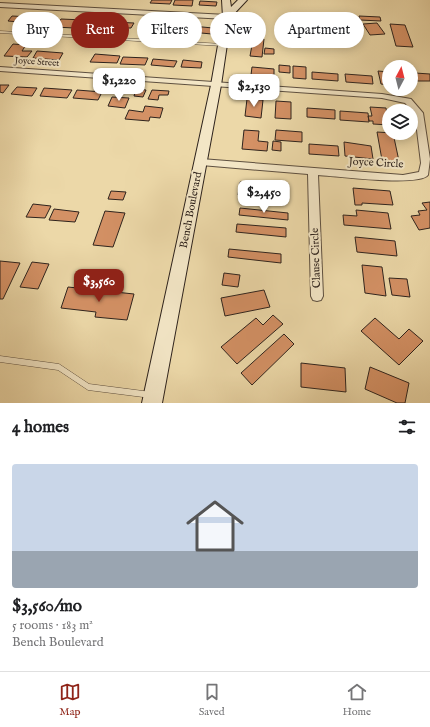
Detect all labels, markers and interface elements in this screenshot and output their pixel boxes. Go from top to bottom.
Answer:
chip: Buy [12,12,63,48]
chip: Rent [71,12,129,48]
chip: Filters [137,12,202,48]
chip: New [210,12,266,48]
chip: Apartment [274,12,364,48]
street label: Joyce Street [13,55,60,69]
north arrow [382,60,418,96]
map controls [382,60,418,140]
pin: $1,220 [86,68,152,102]
text: $1,220 [102,72,136,89]
pin: $2,130 [221,74,287,108]
text: $2,130 [238,78,270,95]
button: layers [382,104,418,140]
street label: Joyce Circle [346,154,404,171]
street label: Bench Boulevard [177,170,205,249]
pin: $2,450 [231,180,297,214]
text: $2,450 [247,184,281,201]
street label: Clause Circle [308,228,324,288]
pin: $3,560 [66,269,132,303]
text: $3,560 [83,273,115,290]
icon: filters [396,416,418,438]
text: 4 homes [12,417,69,438]
icon: home [179,490,251,562]
text: $3,560/mo [12,596,82,617]
text: 5 rooms · 183 m² [12,617,93,634]
text: Bench Boulevard [12,634,104,651]
tab: Map [59,681,81,719]
tab: Saved [199,681,225,719]
tab: Home [342,681,371,719]

